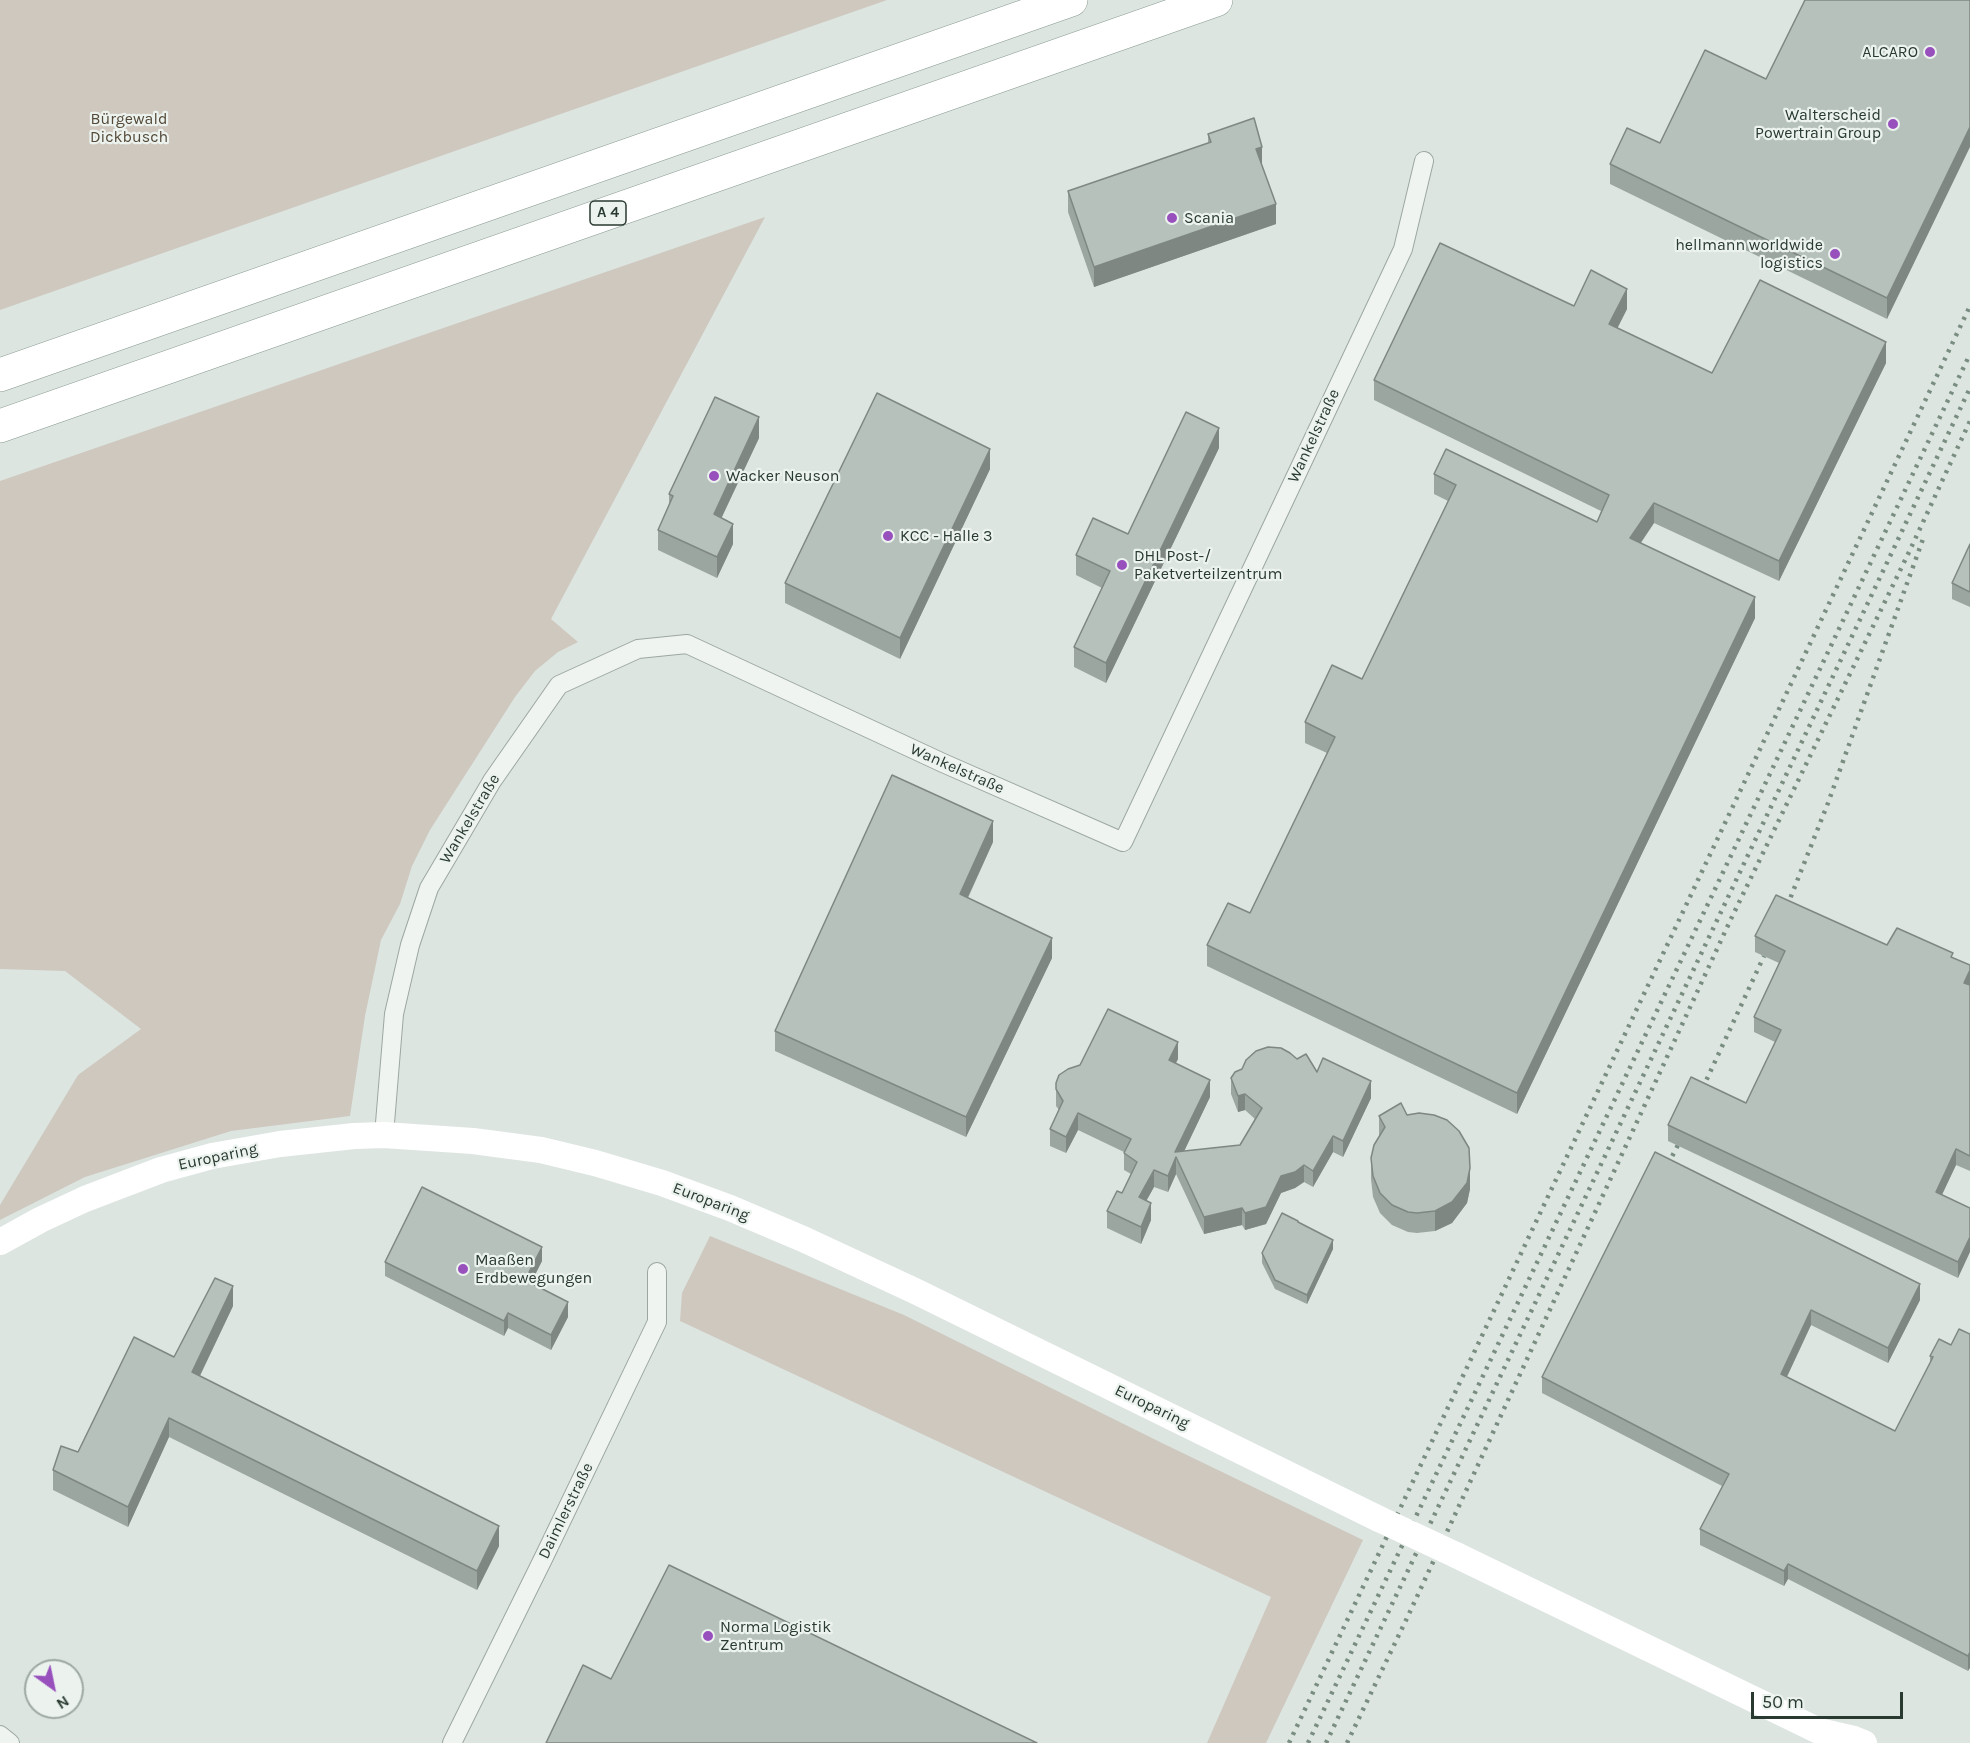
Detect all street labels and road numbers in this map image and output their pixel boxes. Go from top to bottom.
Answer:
road number: A 4 [590,201,626,225]
street label: Wankelstraße [1284,386,1344,486]
street label: Wankelstraße [907,740,1007,798]
street label: Wankelstraße [436,771,504,867]
street label: Europaring [177,1139,259,1175]
street label: Europaring [670,1179,752,1225]
street label: Europaring [1112,1381,1192,1433]
street label: Daimlerstraße [534,1460,598,1562]

